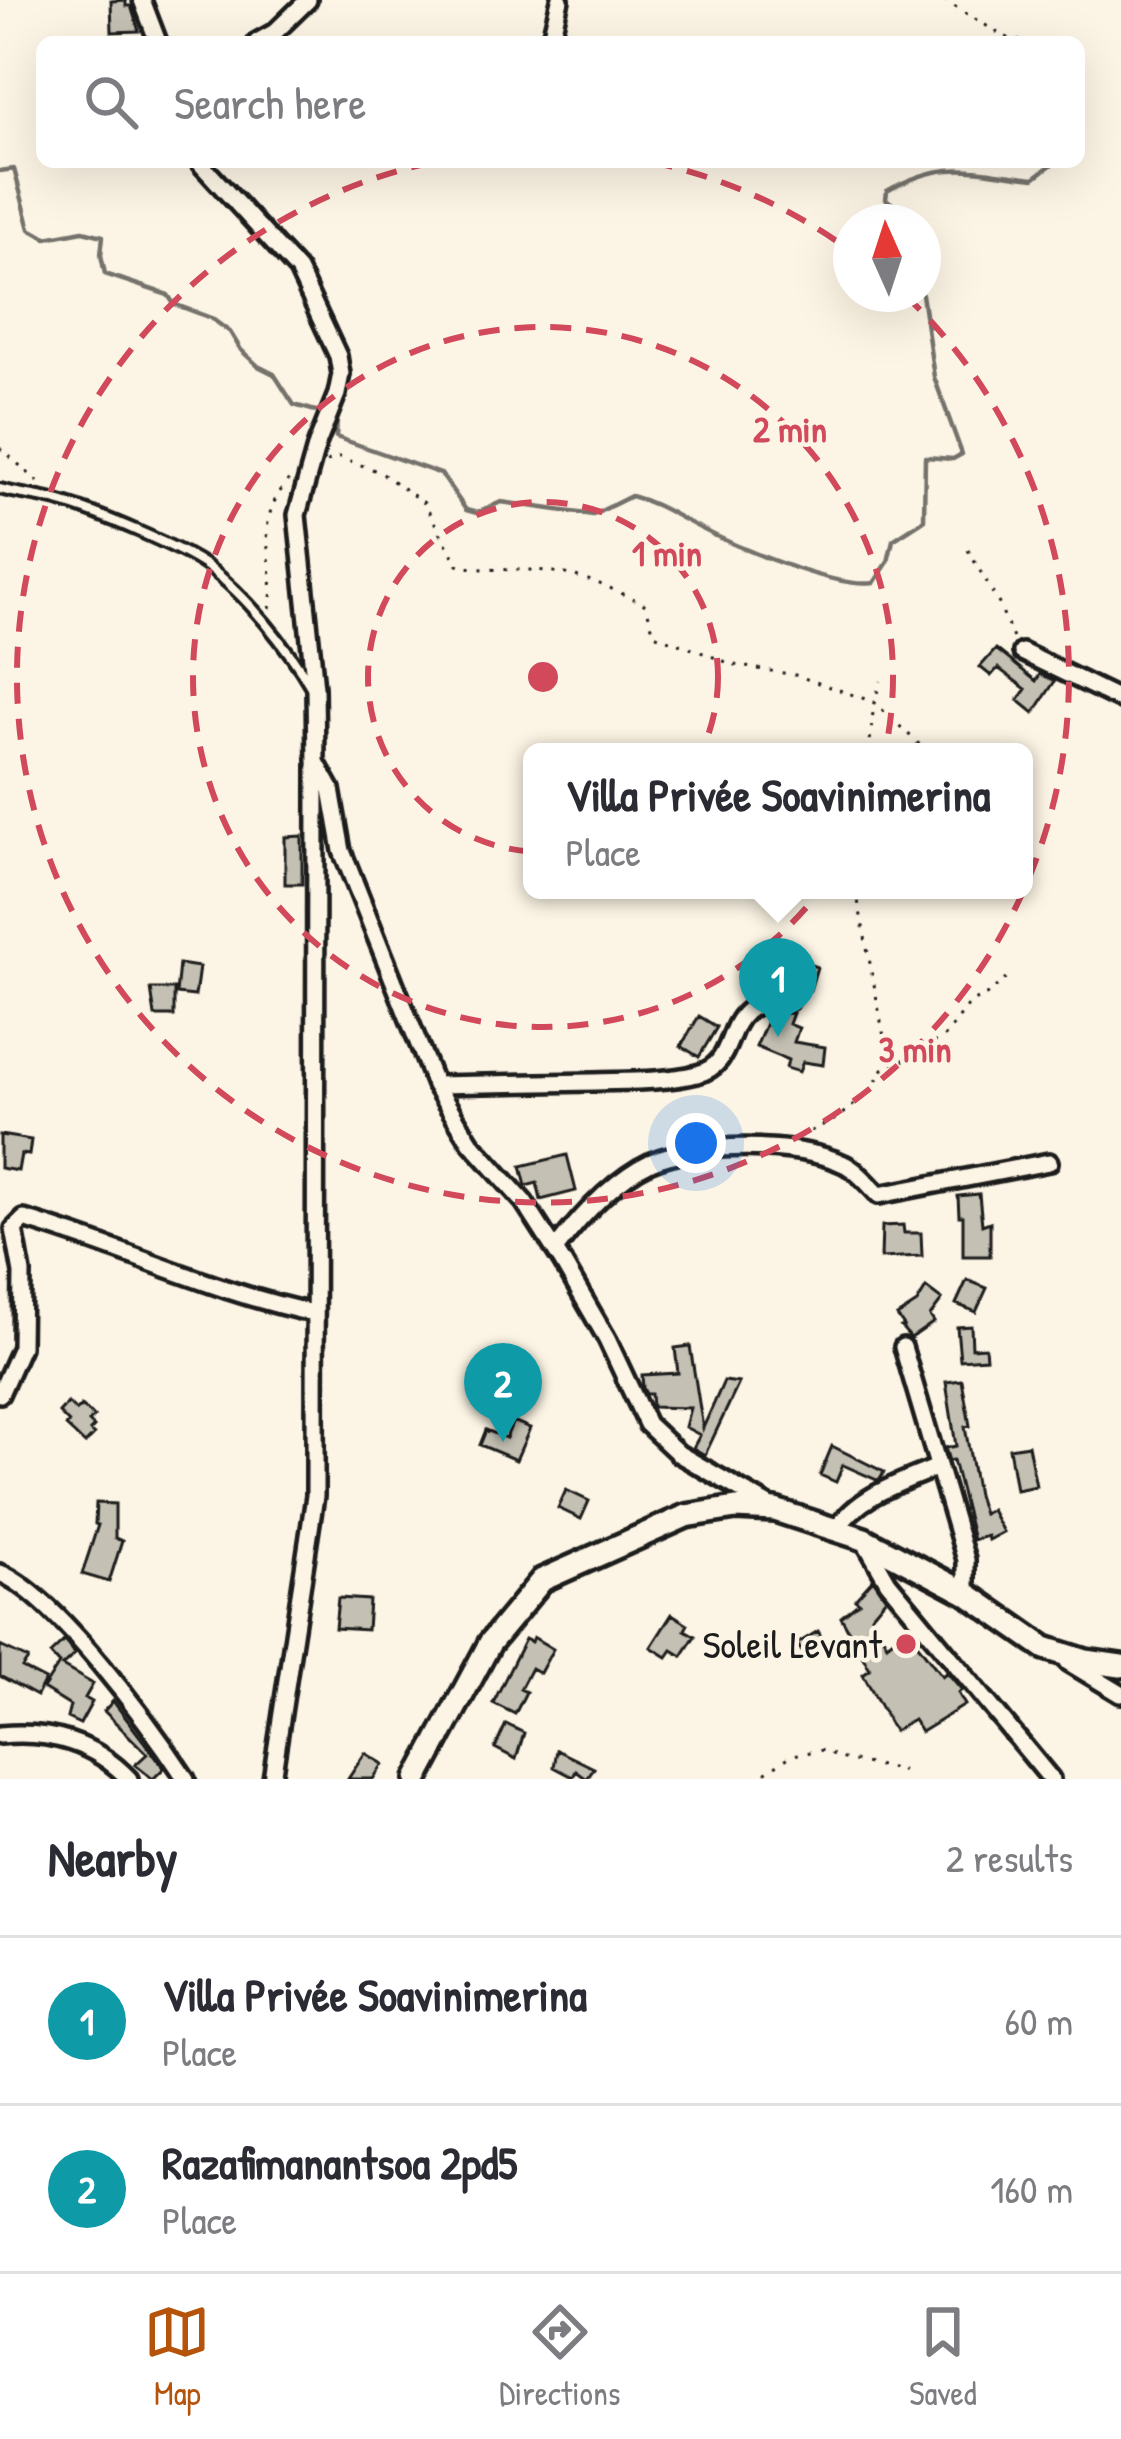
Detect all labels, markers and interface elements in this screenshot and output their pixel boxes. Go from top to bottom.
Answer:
search box [36,36,1085,168]
icon: search [78,69,144,135]
text: Search here [174,72,366,133]
north arrow [833,204,941,312]
text: 2 min [753,404,827,453]
text: 1 min [632,528,702,577]
centre of rings [522,656,564,698]
popup [523,743,1033,899]
text: Villa Privée Soavinimerina [566,764,990,825]
text: Place [566,825,641,878]
pin: 1 [739,938,817,1037]
text: 3 min [878,1024,952,1073]
your location [666,1113,726,1173]
pin: 2 [464,1343,542,1442]
place label: Soleil Levant [702,1617,883,1670]
marker: Soleil Levant [893,1631,919,1657]
text: Nearby [48,1823,178,1892]
text: 2 results [946,1831,1073,1884]
text: Villa Privée Soavinimerina [162,1964,587,2025]
text: 1 [80,1994,94,2047]
text: 60 m [1004,1994,1073,2047]
text: Place [162,2025,237,2078]
text: Razafimanantsoa 2pd5 [162,2132,517,2193]
text: 2 [78,2162,96,2215]
text: 160 m [990,2162,1073,2215]
text: Place [162,2193,237,2246]
tab: Map [144,2299,210,2415]
tab: Directions [499,2299,621,2415]
tab: Saved [909,2299,977,2415]

